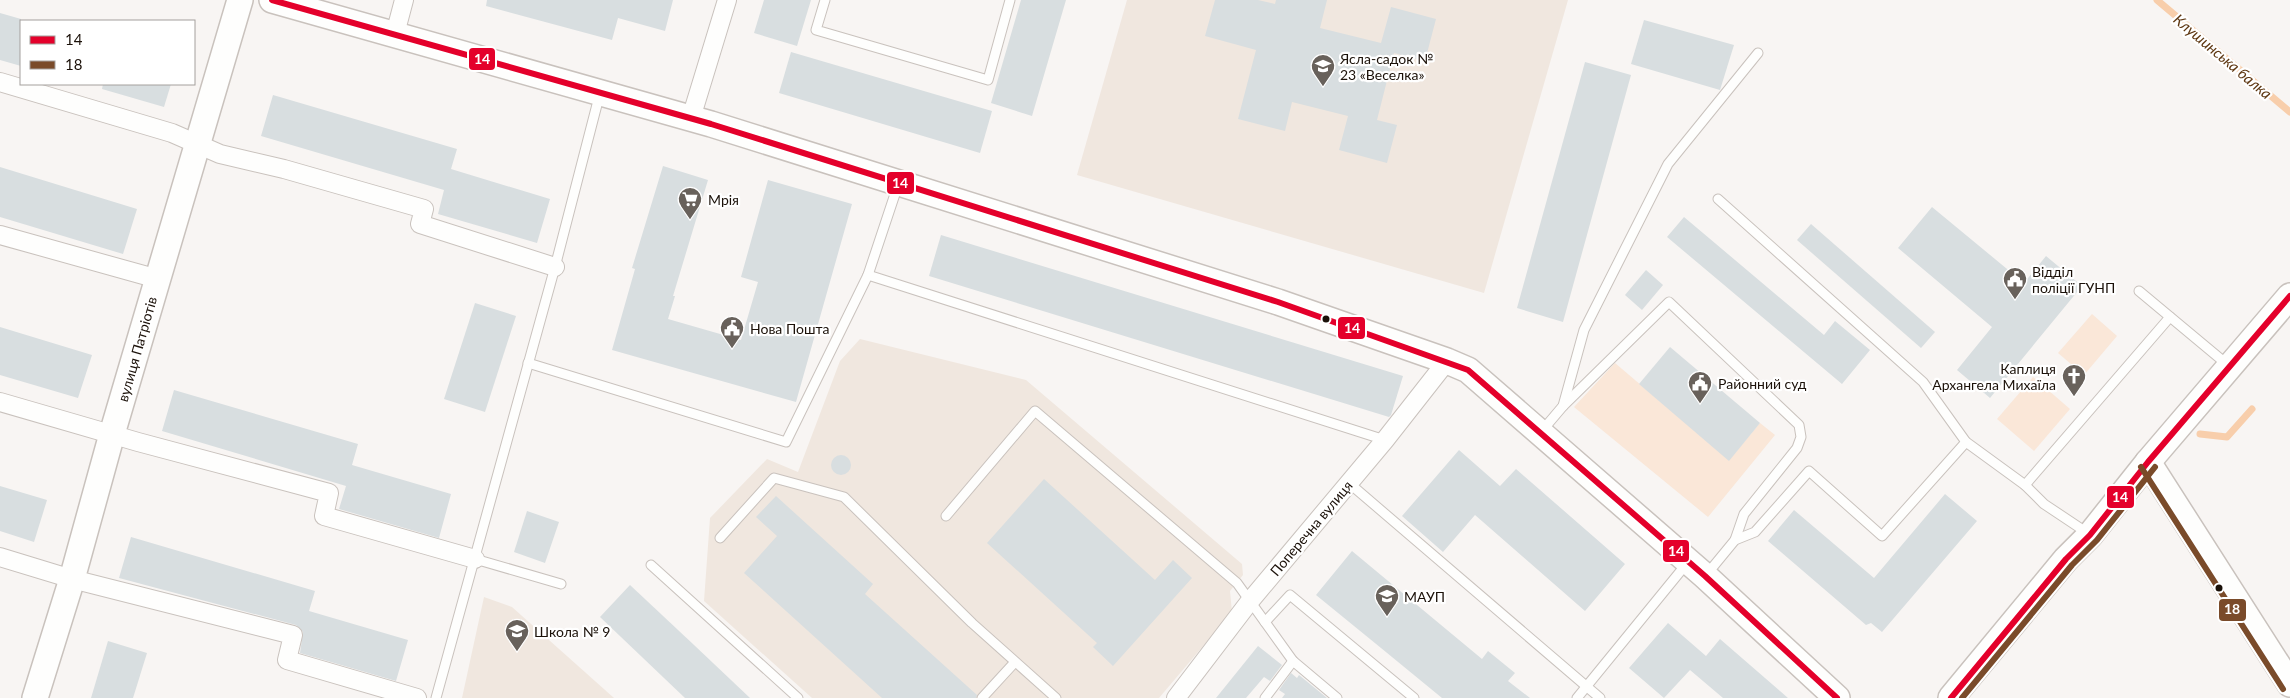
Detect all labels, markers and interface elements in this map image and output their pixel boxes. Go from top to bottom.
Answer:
water label: Клушинська балка [2170,10,2276,103]
legend [20,20,195,85]
text: 14 [65,30,83,48]
line badge: 14 [468,47,496,71]
text: 14 [474,50,490,67]
place label: Ясла-садок № 23 «Веселка» [1339,50,1433,83]
school or university icon: Ясла-садок № 23 «Веселка» [1310,53,1336,87]
text: 18 [65,55,82,73]
line badge: 14 [886,171,915,195]
text: 14 [892,174,908,191]
supermarket icon: Мрія [677,186,703,220]
place label: Мрія [708,191,739,208]
place label: Відділ поліції ГУНП [2032,263,2115,296]
public building icon: Відділ поліції ГУНП [2002,266,2028,300]
street label: вулиця Патріотів [114,294,160,404]
unlabelled marker [1321,314,1331,324]
public building icon: Нова Пошта [719,315,745,349]
line badge: 14 [1337,316,1366,340]
text: 14 [1344,319,1360,336]
place label: Нова Пошта [750,320,829,337]
place label: Каплиця Архангела Михаїла [1932,360,2056,393]
church icon: Каплиця Архангела Михаїла [2061,363,2087,397]
public building icon: Районний суд [1687,370,1713,404]
place label: Районний суд [1718,375,1807,392]
street label: Поперечна вулиця [1266,477,1356,579]
line badge: 14 [2106,485,2135,509]
text: 14 [2112,488,2128,505]
line badge: 14 [1662,539,1690,563]
text: 14 [1668,542,1684,559]
school or university icon: МАУП [1374,583,1400,617]
unlabelled marker [2214,583,2224,593]
place label: МАУП [1404,588,1445,605]
line badge: 18 [2218,598,2247,622]
text: 18 [2224,600,2240,617]
school or university icon: Школа № 9 [504,618,530,652]
place label: Школа № 9 [534,623,610,640]

